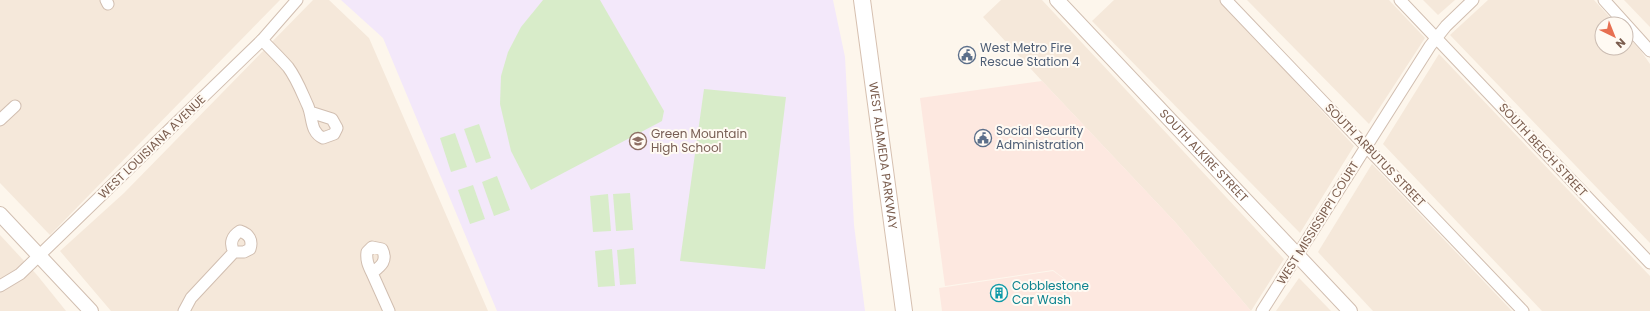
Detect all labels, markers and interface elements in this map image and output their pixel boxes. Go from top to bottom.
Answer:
north arrow [1594,16,1634,56]
text: N [1612,35,1629,52]
place label: West Metro Fire Rescue Station 4 [980,39,1080,70]
public building icon: West Metro Fire Rescue Station 4 [957,45,977,65]
street label: WEST ALAMEDA PARKWAY [865,81,902,230]
street label: WEST LOUISIANA AVENUE [94,91,209,202]
street label: SOUTH ARBUTUS STREET [1321,99,1430,211]
street label: SOUTH BEECH STREET [1495,99,1592,201]
street label: SOUTH ALKIRE STREET [1156,105,1253,206]
place label: Social Security Administration [996,122,1084,153]
place label: Green Mountain High School [651,125,747,156]
public building icon: Social Security Administration [973,128,993,148]
school or university icon: Green Mountain High School [628,131,648,151]
street label: WEST MISSISSIPPI COURT [1273,157,1363,288]
place label: Cobblestone Car Wash [1012,277,1089,308]
building icon: Cobblestone Car Wash [989,283,1009,303]

